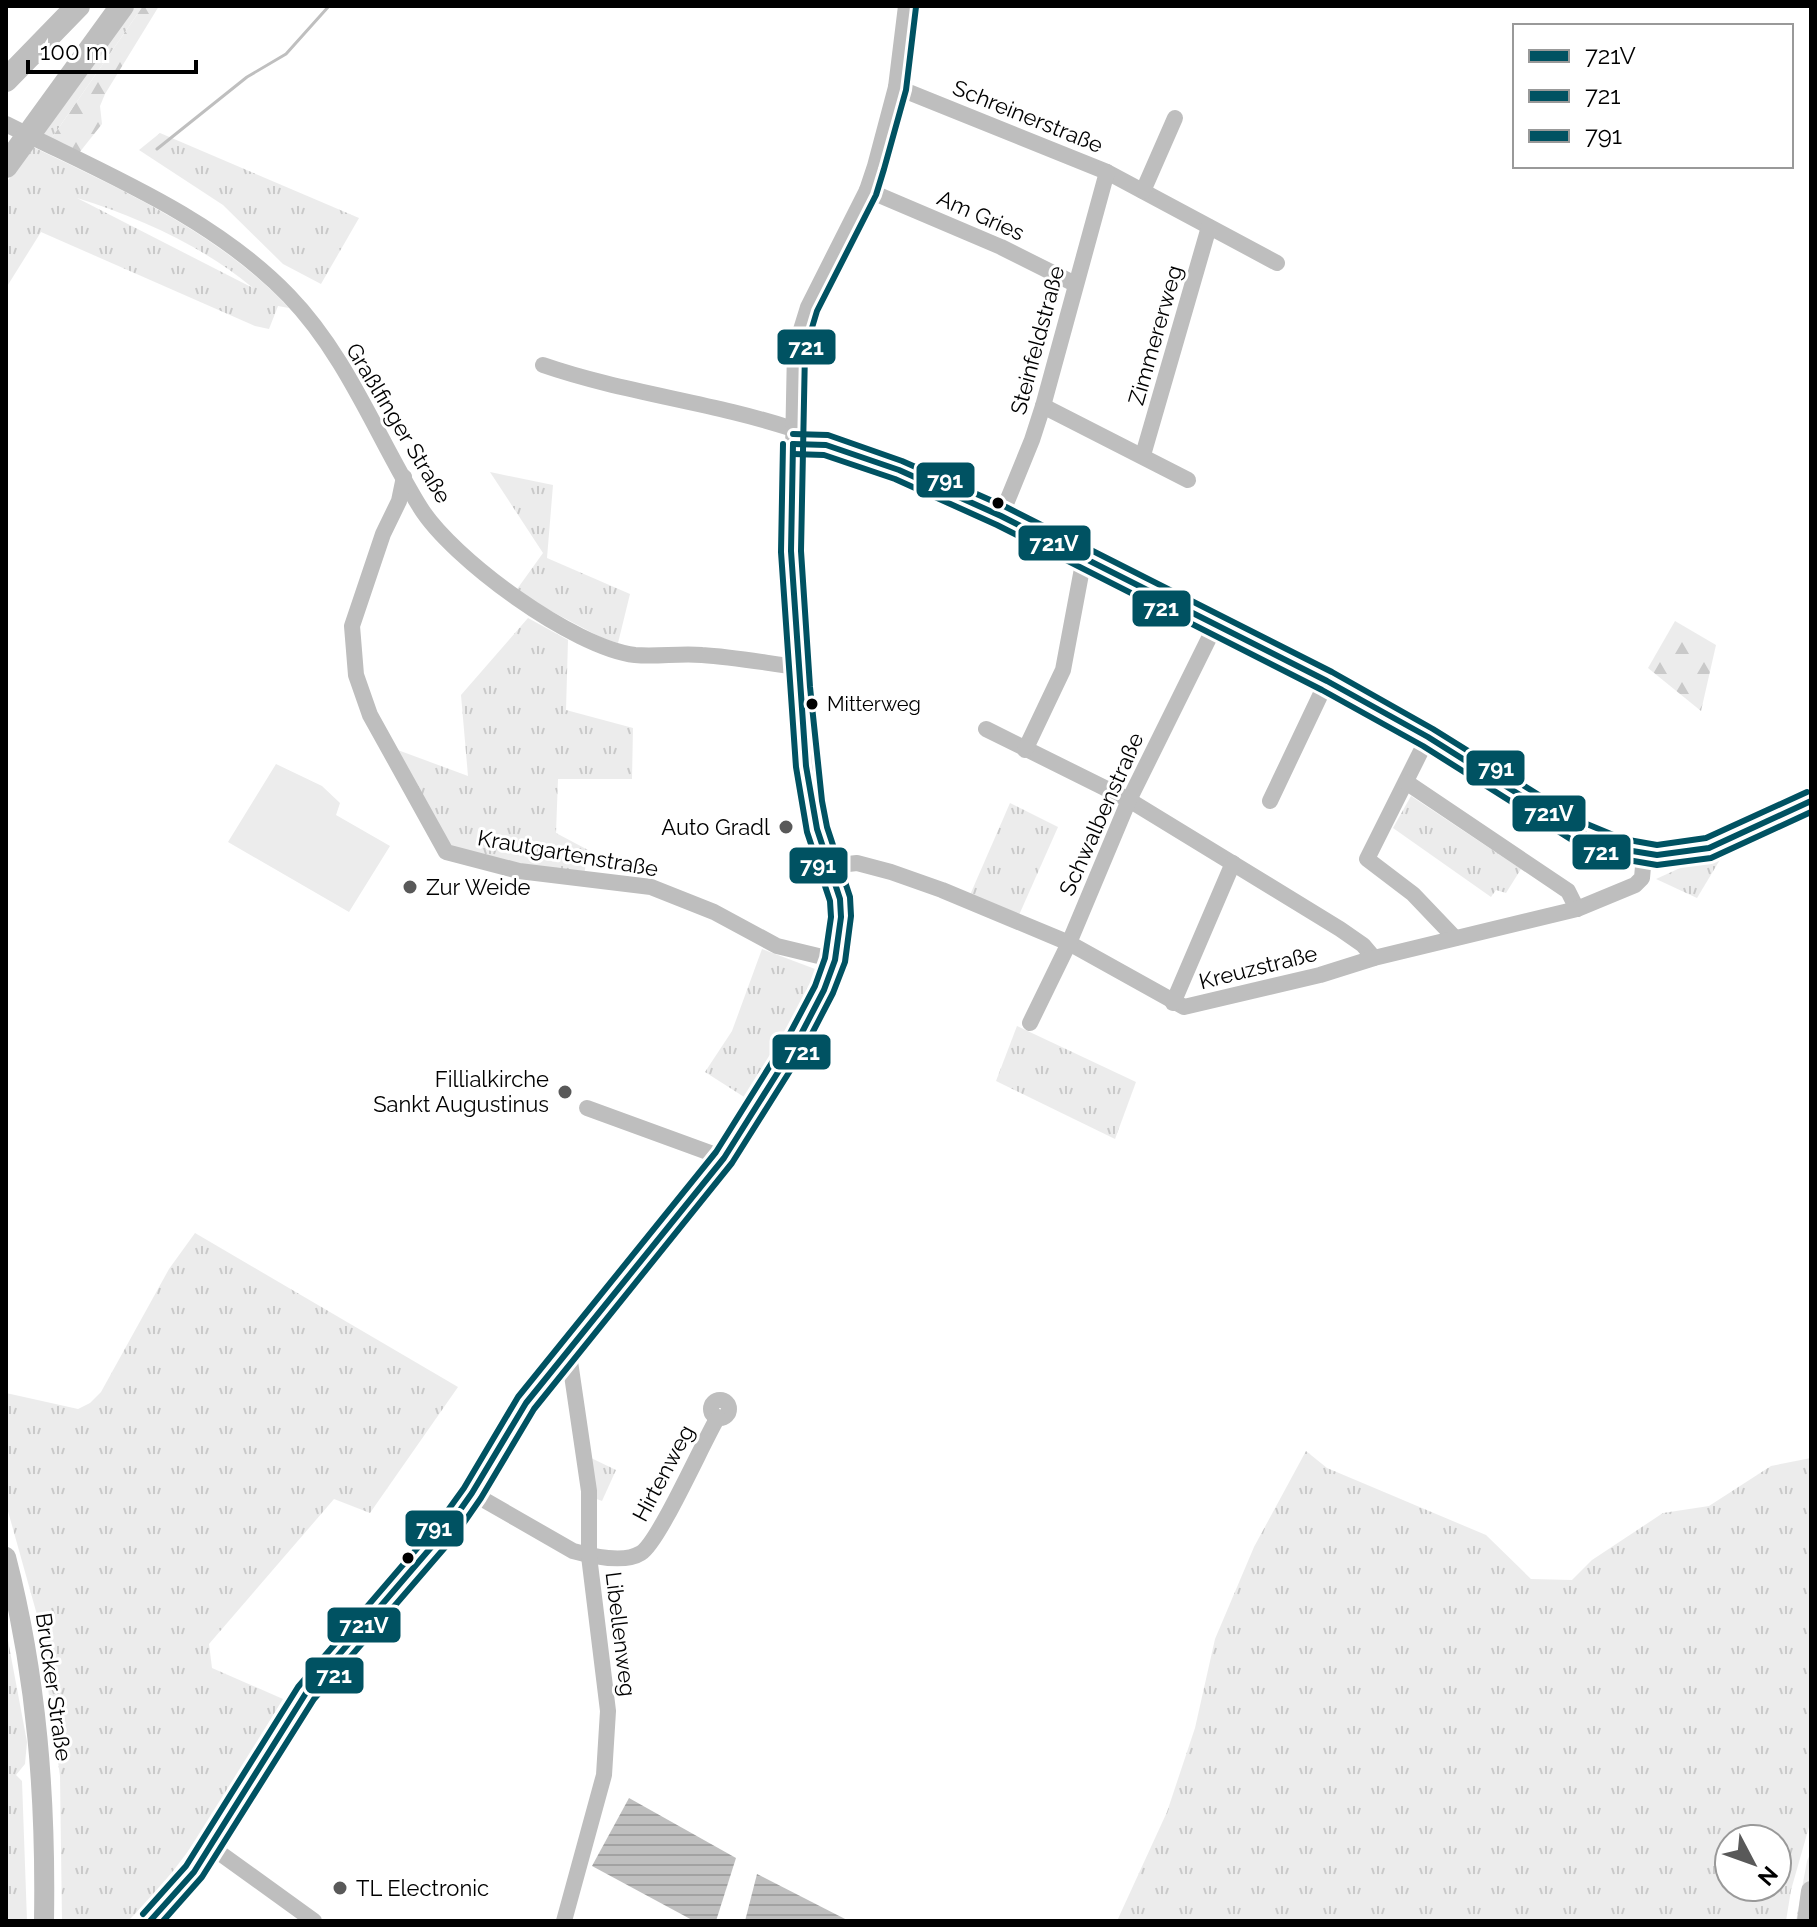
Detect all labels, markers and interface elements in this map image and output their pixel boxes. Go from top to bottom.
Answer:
scale bar [28,24,196,74]
legend [1513,24,1793,168]
text: 100 m [40,37,108,66]
text: 721V [1585,41,1636,70]
street label: Schreinerstraße [949,74,1107,158]
text: 721 [1585,81,1621,110]
text: 791 [1585,121,1622,150]
street label: Am Gries [933,184,1029,246]
street label: Zimmererweg [1123,262,1187,408]
street label: Steinfeldstraße [1005,263,1069,417]
line badge: 721 [776,328,837,366]
text: 721 [788,334,824,360]
street label: Graßlfinger Straße [341,338,457,508]
line badge: 791 [915,461,976,499]
text: 791 [927,467,963,493]
unlabelled marker [990,495,1006,511]
line badge: 721V [1017,524,1092,562]
text: 721V [1029,530,1079,556]
line badge: 721 [1131,589,1192,628]
text: 721 [1143,595,1179,621]
place label: Mitterweg [827,692,921,716]
marker: Mitterweg [804,696,820,712]
street label: Schwalbenstraße [1053,728,1149,899]
line badge: 791 [1465,749,1526,787]
text: 791 [1478,755,1514,781]
line badge: 721V [1511,794,1587,833]
text: 721V [1524,800,1574,826]
place label: Auto Gradl [661,814,770,840]
marker: Auto Gradl [777,818,795,836]
street label: Krautgartenstraße [476,824,660,882]
line badge: 721 [1571,833,1632,871]
text: 721 [1583,839,1619,865]
line badge: 791 [788,846,849,885]
text: 791 [800,852,836,878]
place label: Zur Weide [426,874,531,900]
marker: Zur Weide [401,878,419,896]
street label: Kreuzstraße [1196,940,1320,994]
line badge: 721 [771,1033,832,1071]
text: 721 [784,1039,820,1065]
place label: Fillialkirche Sankt Augustinus [373,1066,549,1117]
marker: Fillialkirche Sankt Augustinus [556,1083,574,1101]
street label: Hirtenweg [627,1420,699,1526]
line badge: 791 [404,1509,465,1548]
text: 791 [416,1515,452,1541]
unlabelled marker [400,1550,416,1566]
street label: Libellenweg [600,1570,642,1698]
line badge: 721V [326,1606,402,1644]
street label: Brucker Straße [31,1611,77,1763]
text: 721V [339,1612,389,1638]
line badge: 721 [304,1656,365,1695]
text: 721 [316,1662,352,1688]
north arrow [1713,1823,1793,1903]
text: N [1753,1861,1783,1891]
place label: TL Electronic [356,1875,489,1901]
marker: TL Electronic [331,1879,349,1897]

